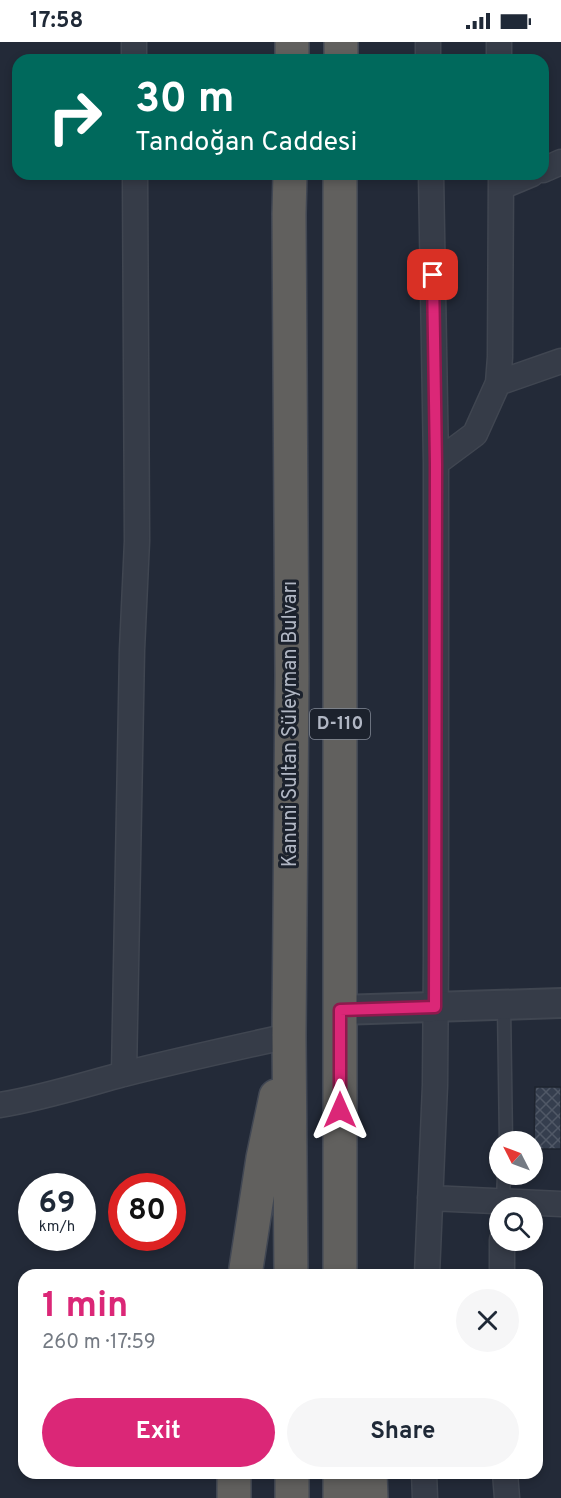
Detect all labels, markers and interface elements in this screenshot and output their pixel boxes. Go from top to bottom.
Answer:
text: 17:58 [30,8,83,35]
text: 30 m [135,74,234,127]
icon: right [36,78,114,156]
text: Tandoğan Caddesi [135,126,357,160]
pin [407,249,458,300]
icon: arrive [416,258,449,291]
street label: Kanuni Sultan Süleyman Bulvarı [278,581,304,867]
road number: D-110 [310,709,370,739]
position arrow [308,1078,372,1142]
north arrow [489,1131,543,1185]
map controls [489,1131,543,1251]
speed limit sign: 80 [108,1173,186,1251]
text: 69 [39,1186,75,1223]
button: search [489,1197,543,1251]
text: km/h [39,1218,75,1237]
text: 1 min [42,1284,128,1330]
button: close [456,1289,519,1352]
text: 260 m · 17:59 [42,1330,156,1356]
button: Exit [42,1398,275,1467]
button: Share [287,1398,519,1467]

